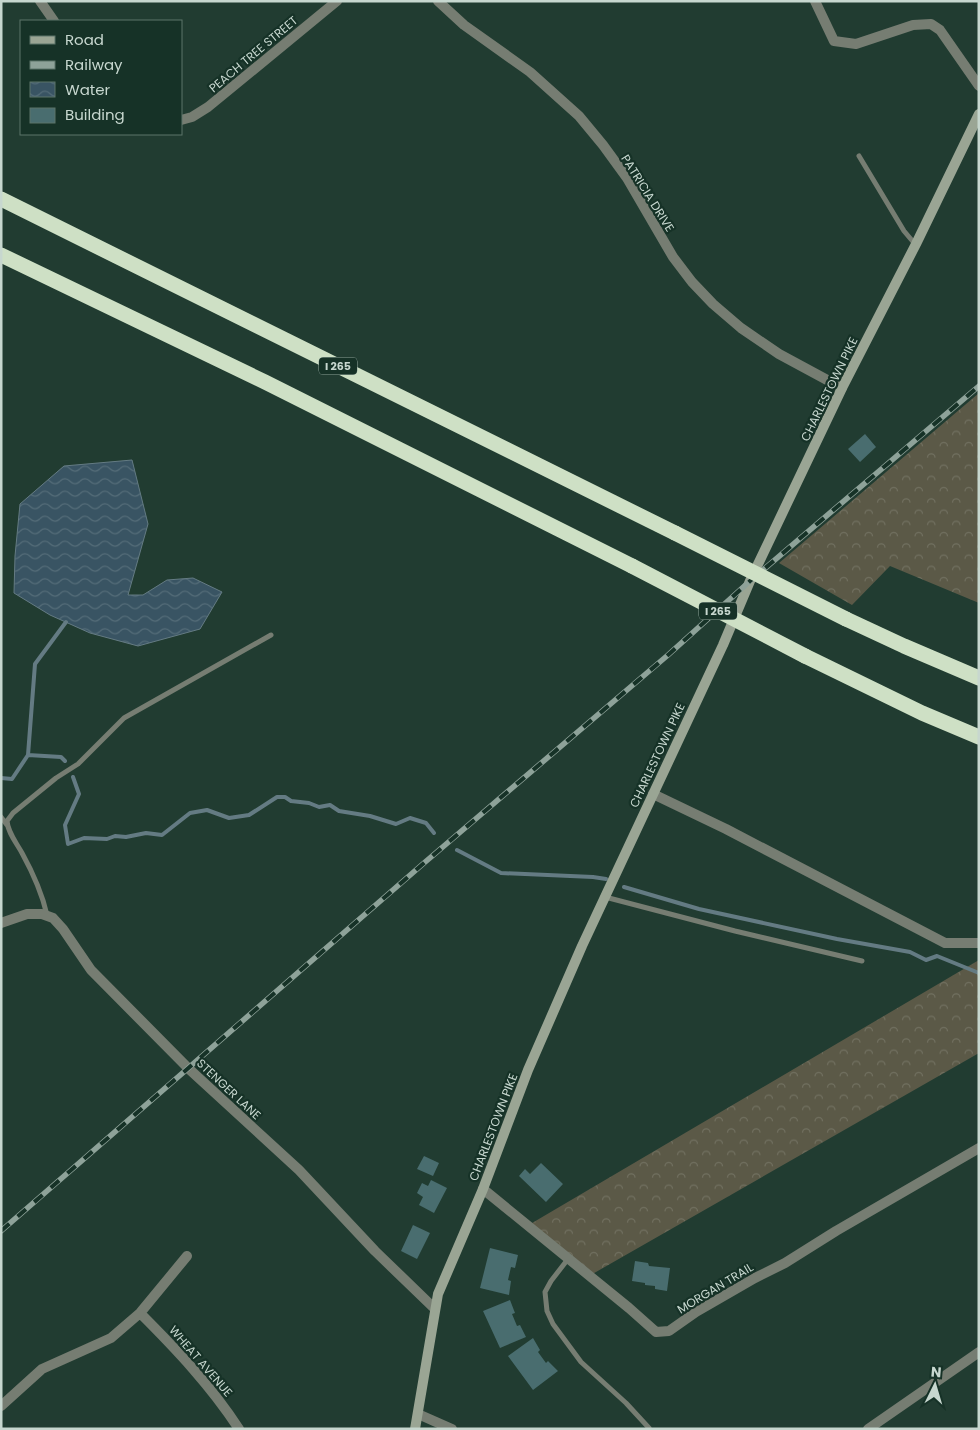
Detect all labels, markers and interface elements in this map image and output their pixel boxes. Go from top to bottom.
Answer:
street label: PEACH TREE STREET [205,12,301,96]
legend [20,20,182,135]
text: Road [65,29,104,50]
text: Railway [65,54,123,75]
text: Water [65,79,111,100]
text: Building [65,104,125,125]
street label: PATRICIA DRIVE [617,151,679,235]
street label: CHARLESTOWN PIKE [796,334,862,444]
road number: I 265 [319,358,357,374]
road number: I 265 [699,602,737,620]
street label: CHARLESTOWN PIKE [625,700,689,810]
street label: STENGER LANE [193,1055,265,1123]
street label: CHARLESTOWN PIKE [465,1071,521,1183]
street label: MORGAN TRAIL [674,1259,756,1317]
street label: WHEAT AVENUE [165,1322,237,1400]
north arrow [910,1360,960,1410]
text: N [930,1362,942,1382]

